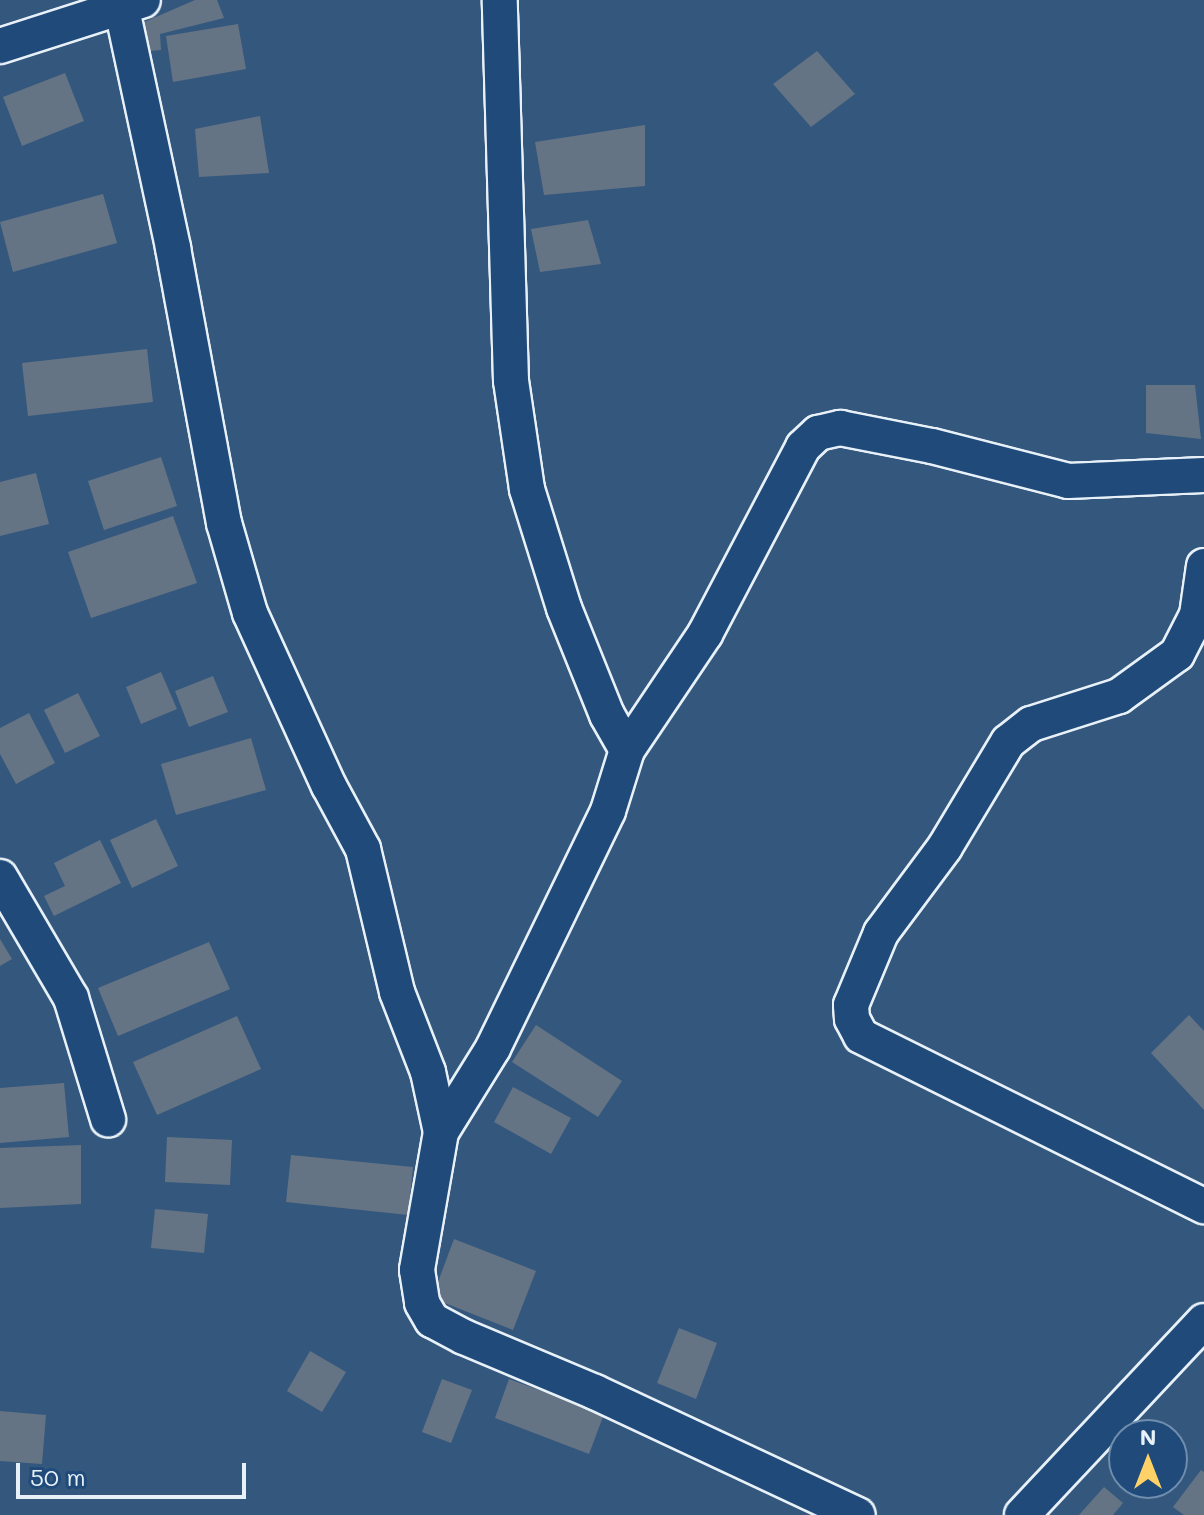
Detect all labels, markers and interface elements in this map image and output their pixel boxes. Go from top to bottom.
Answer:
north arrow [1108,1419,1188,1499]
text: N [1140,1422,1156,1451]
scale bar [20,1447,250,1497]
text: 50 m [30,1461,86,1492]

